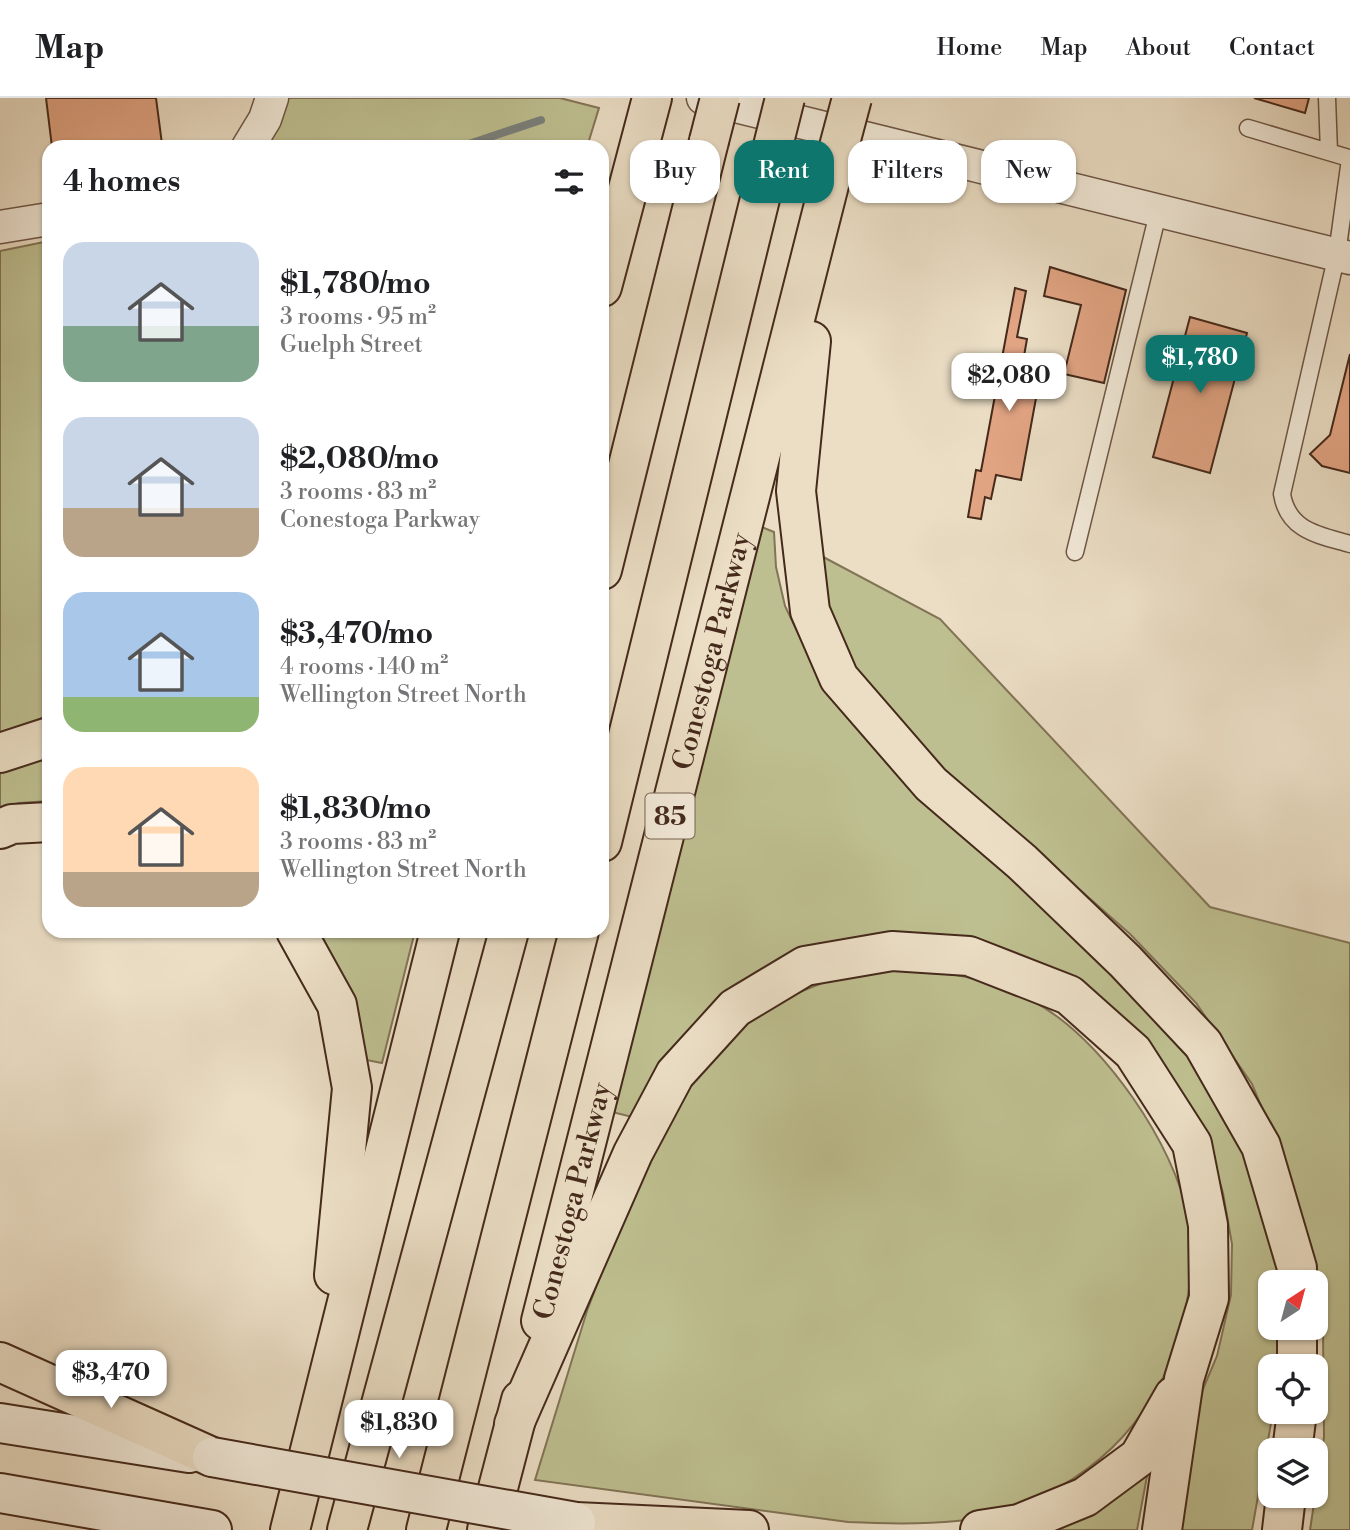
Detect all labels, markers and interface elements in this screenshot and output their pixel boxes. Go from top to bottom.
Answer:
text: Map [35,28,104,69]
text: Home [937,33,1002,63]
text: Map [1040,33,1088,63]
text: About [1126,33,1191,63]
text: Contact [1229,33,1315,63]
chip: Buy [630,140,720,203]
chip: Rent [734,140,834,203]
chip: Filters [848,140,967,203]
chip: New [981,140,1076,203]
text: 4 homes [63,163,180,201]
icon: filters [550,163,588,201]
text: $1,780/mo [280,265,431,303]
icon: home [119,270,203,354]
text: 3 rooms · 95 m² [280,303,436,331]
text: Guelph Street [280,331,423,359]
pin: $1,780 [1143,336,1257,395]
text: $1,780 [1162,344,1238,372]
pin: $2,080 [952,354,1066,413]
text: $2,080 [967,362,1051,390]
text: $2,080/mo [280,440,439,478]
icon: home [119,445,203,529]
text: 3 rooms · 83 m² [280,478,436,506]
text: Conestoga Parkway [280,506,480,534]
street label: Conestoga Parkway [665,529,759,774]
text: $3,470/mo [280,615,433,653]
icon: home [119,620,203,704]
text: 4 rooms · 140 m² [280,653,448,681]
text: Wellington Street North [280,681,527,709]
text: $1,830/mo [280,790,431,828]
road number: 85 [646,794,694,838]
icon: home [119,795,203,879]
text: 3 rooms · 83 m² [280,828,436,856]
text: Wellington Street North [280,856,527,884]
street label: Conestoga Parkway [526,1079,620,1323]
north arrow [1258,1270,1328,1340]
map controls [1258,1270,1328,1508]
pin: $3,470 [54,1350,168,1410]
button: locate [1258,1354,1328,1424]
text: $3,470 [72,1359,150,1387]
pin: $1,830 [342,1400,456,1460]
text: $1,830 [360,1409,438,1437]
button: layers [1258,1438,1328,1508]

